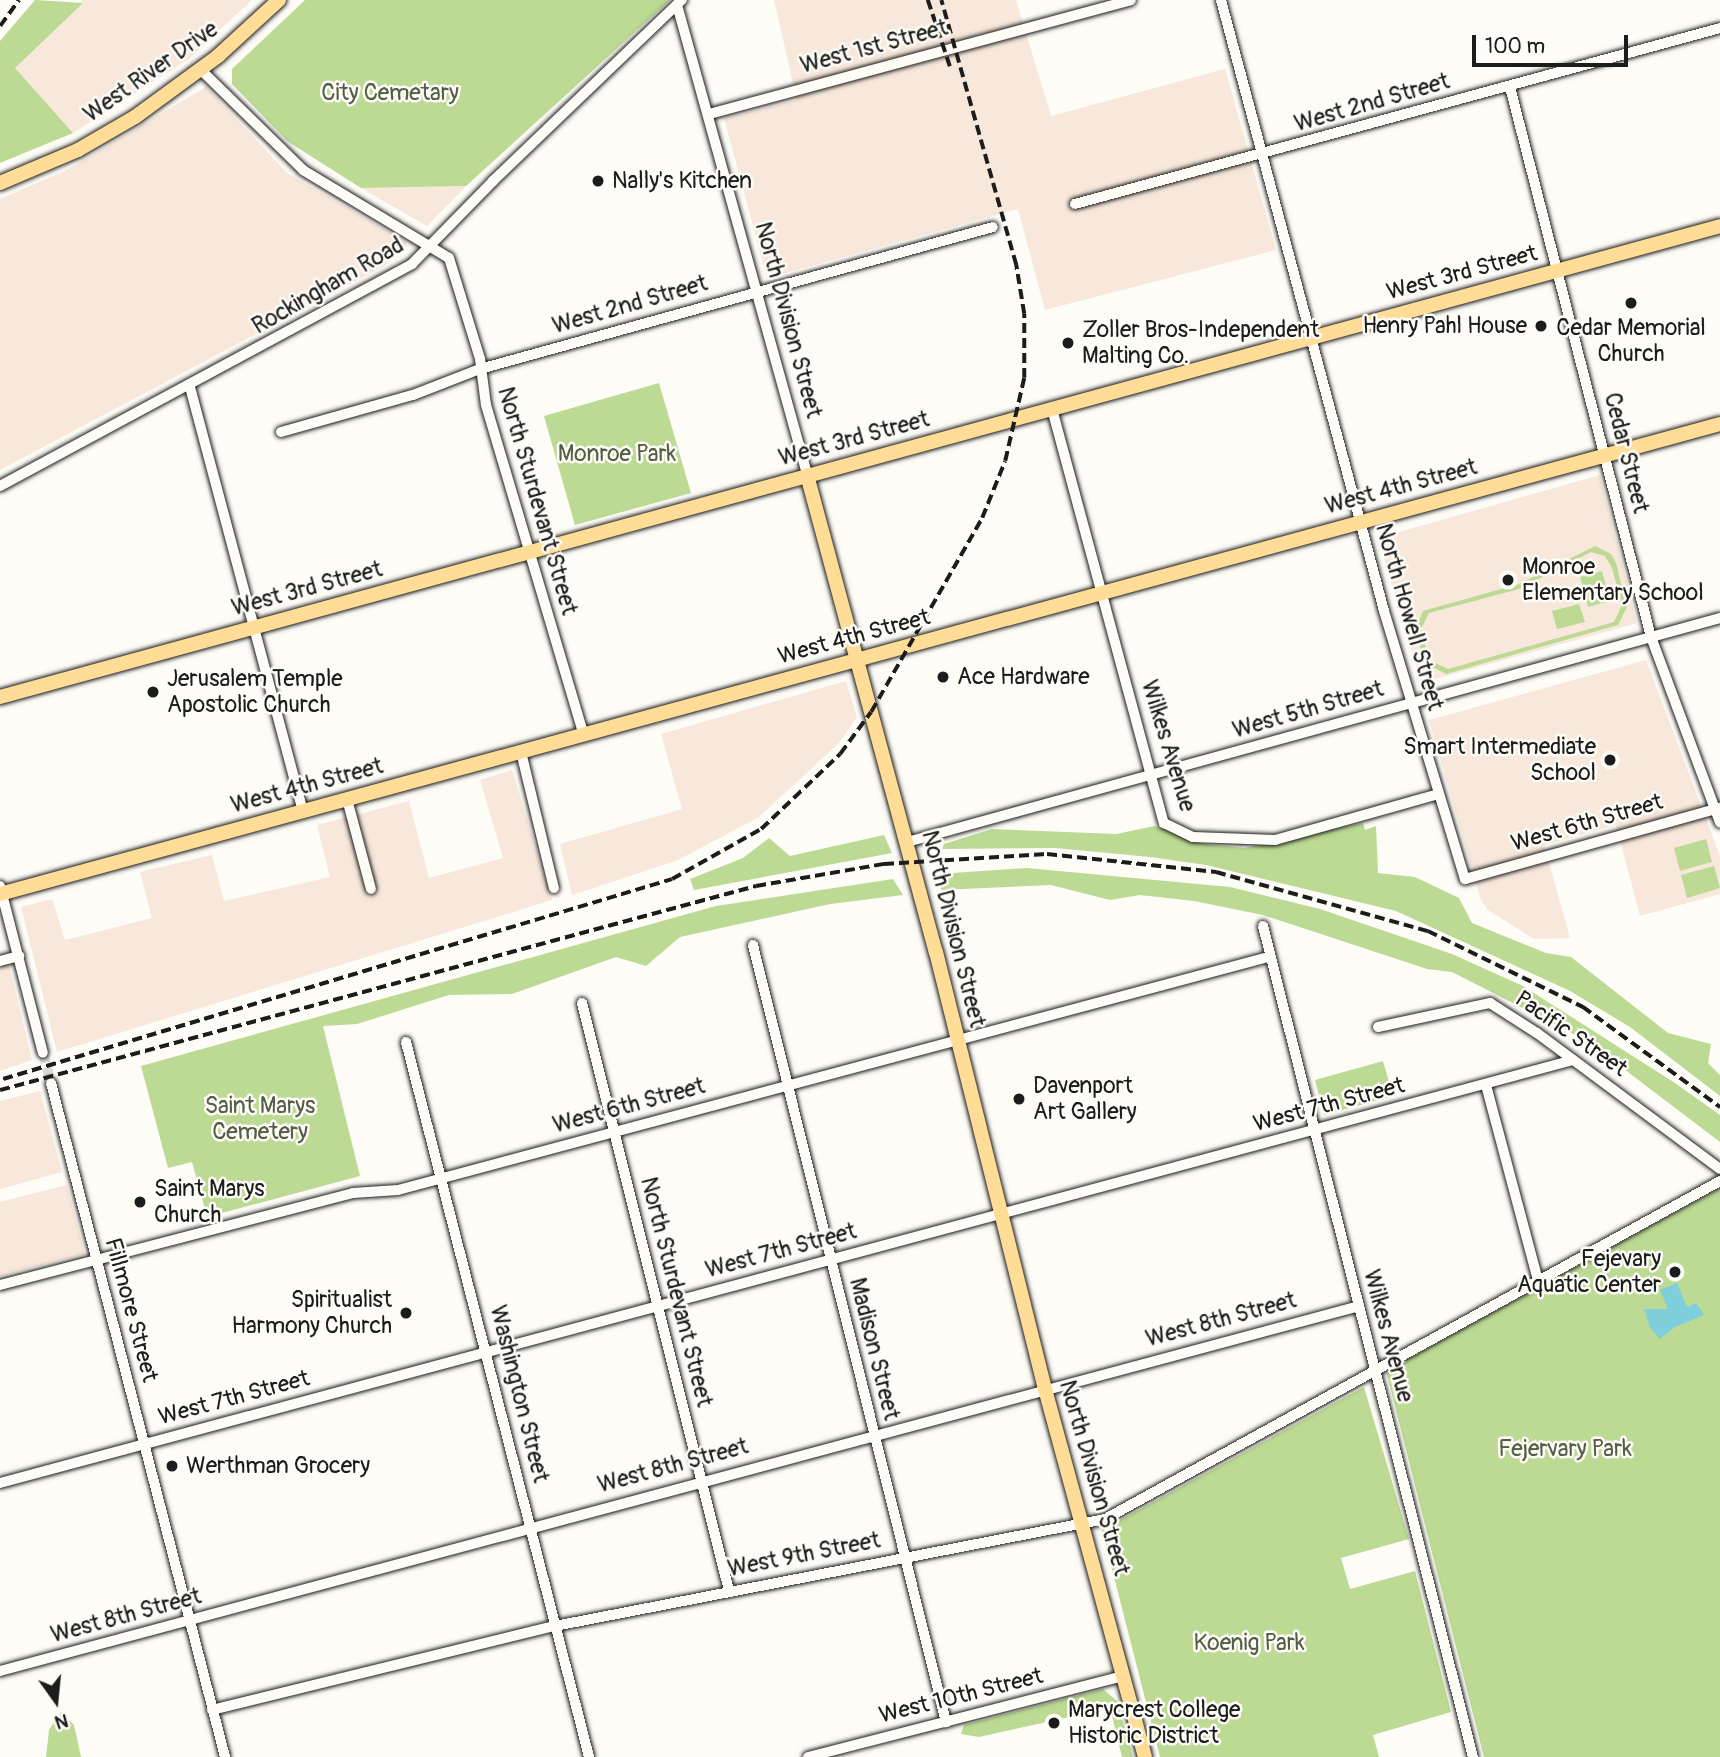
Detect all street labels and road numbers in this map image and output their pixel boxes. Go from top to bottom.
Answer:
street label: West 1st Street [797,14,951,80]
street label: West River Drive [79,15,223,129]
street label: West 2nd Street [1291,68,1453,138]
street label: North Division Street [749,219,827,421]
street label: Rockingham Road [247,232,409,340]
street label: West 3rd Street [1384,240,1540,306]
street label: West 2nd Street [549,270,711,340]
street label: North Sturdevant Street [491,384,583,618]
street label: Cedar Street [1598,390,1654,516]
street label: West 3rd Street [776,406,932,472]
street label: West 4th Street [1322,453,1480,521]
street label: North Howell Street [1369,520,1449,714]
street label: West 3rd Street [229,556,385,622]
street label: West 4th Street [775,603,933,671]
street label: West 5th Street [1230,675,1386,745]
street label: Wilkes Avenue [1135,677,1201,815]
street label: West 4th Street [228,752,386,820]
street label: West 6th Street [1508,788,1666,858]
street label: North Division Street [915,828,991,1030]
street label: Pacific Street [1510,985,1632,1083]
street label: West 6th Street [550,1072,708,1140]
street label: West 7th Street [1251,1072,1407,1138]
street label: North Sturdevant Street [634,1174,718,1410]
street label: West 7th Street [703,1218,859,1284]
street label: Fillmore Street [99,1235,163,1385]
street label: Wilkes Avenue [1357,1267,1419,1405]
street label: Madison Street [843,1275,905,1423]
street label: West 8th Street [1143,1287,1299,1353]
street label: Washington Street [484,1302,554,1486]
street label: West 7th Street [156,1365,312,1431]
street label: North Division Street [1053,1377,1135,1579]
street label: West 8th Street [595,1433,751,1499]
street label: West 9th Street [725,1527,883,1583]
street label: West 8th Street [48,1583,204,1649]
street label: West 10th Street [876,1662,1046,1730]

